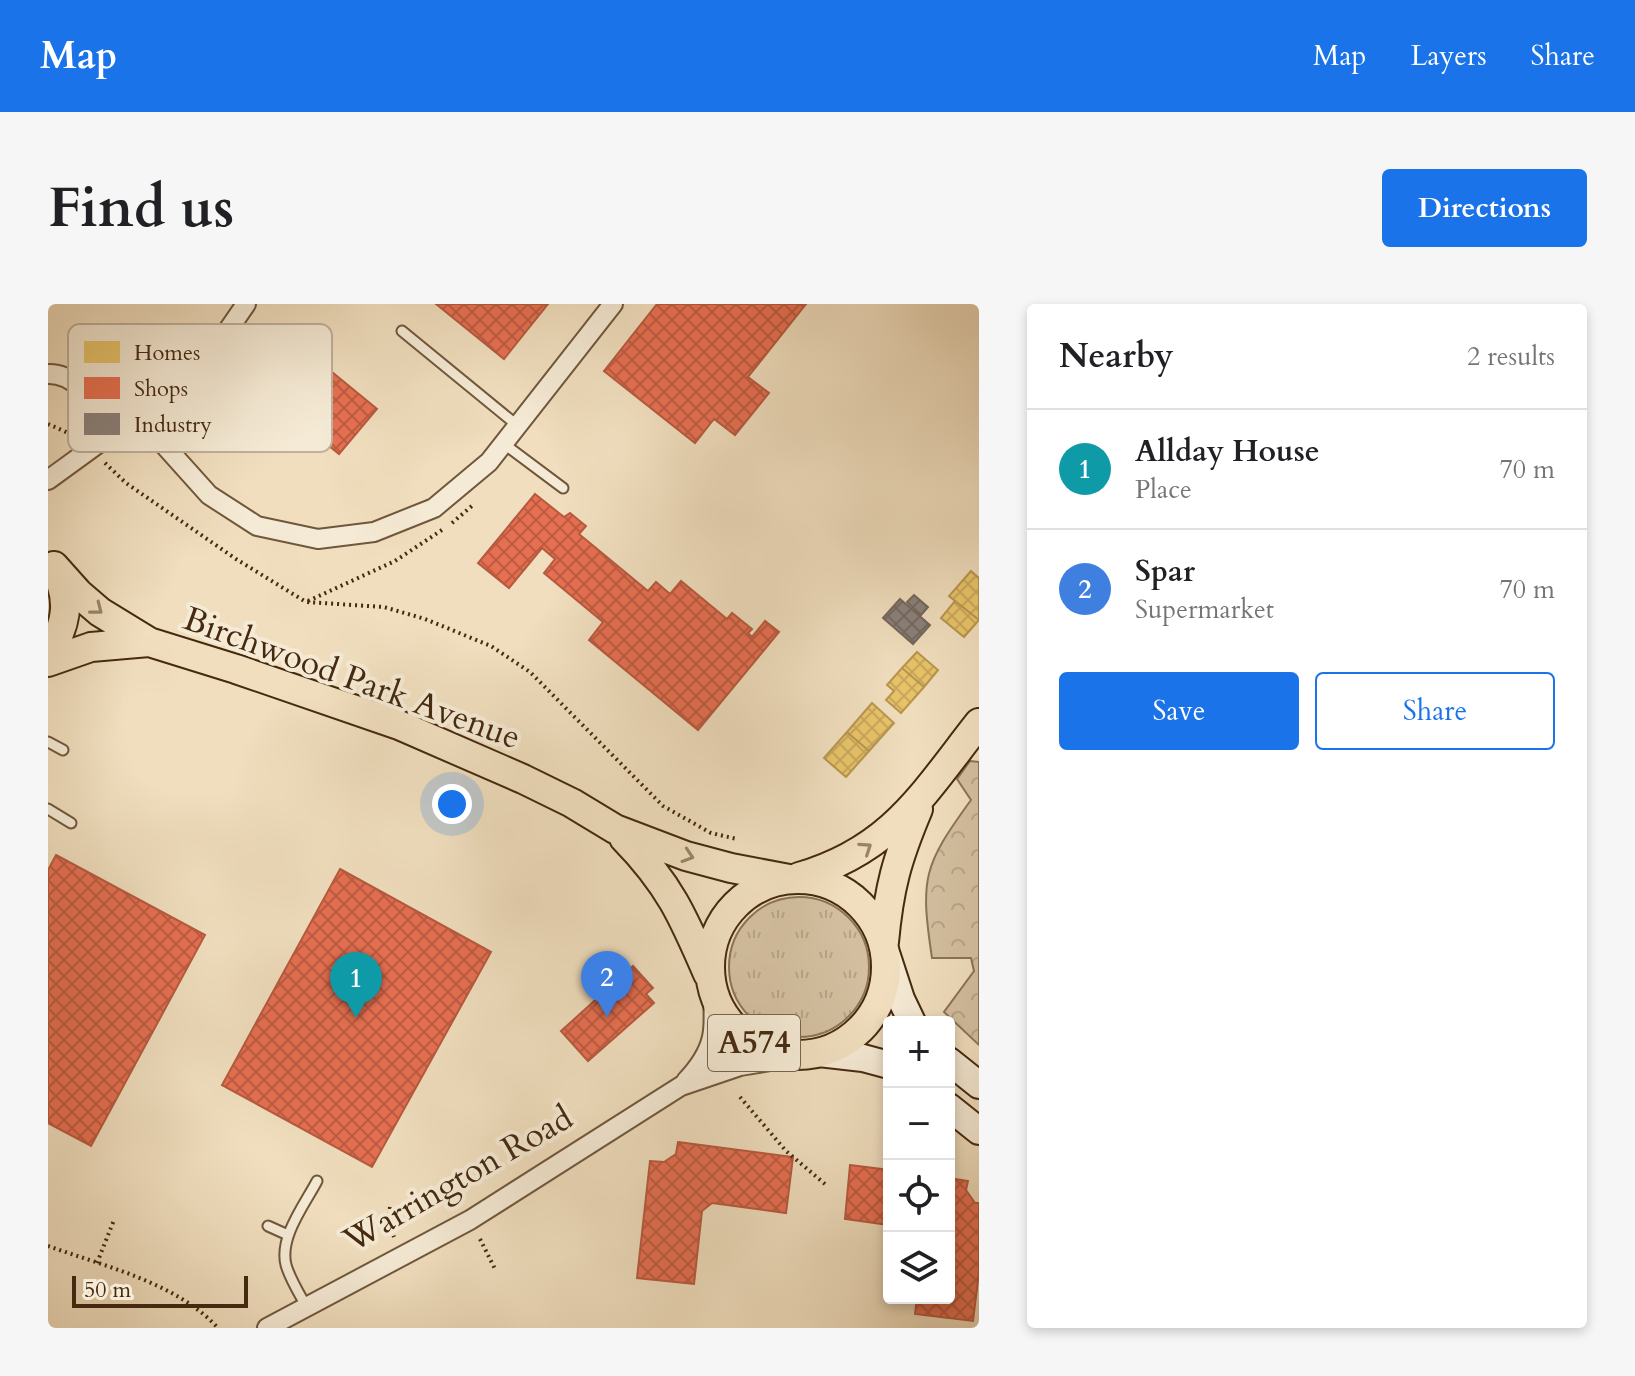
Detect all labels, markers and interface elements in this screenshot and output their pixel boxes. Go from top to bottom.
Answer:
text: Map [40,30,117,82]
text: Map [1313,37,1366,75]
text: Layers [1410,37,1487,75]
text: Share [1531,37,1595,75]
button: Directions [1382,169,1587,247]
text: Find us [48,171,234,246]
legend [68,324,332,452]
text: Nearby [1059,333,1174,379]
text: Homes [134,338,200,368]
text: 2 results [1467,339,1555,374]
text: Shops [134,374,188,404]
text: Industry [134,410,212,440]
text: Allday House [1135,431,1320,472]
text: 1 [1078,452,1092,487]
text: 70 m [1499,452,1555,487]
text: Place [1135,472,1192,507]
text: Spar [1135,551,1195,592]
text: 2 [1078,572,1092,607]
text: 70 m [1499,572,1555,607]
text: Supermarket [1135,592,1274,627]
street label: Birchwood Park Avenue [177,596,527,760]
one-way arrow [88,599,103,613]
button: Save [1059,672,1299,750]
button: Share [1315,672,1555,750]
your location [432,784,472,824]
one-way arrow [858,843,872,858]
one-way arrow [680,847,694,863]
pin: 2 [581,951,633,1017]
pin: 1 [330,952,382,1018]
road number: A574 [708,1015,800,1071]
map controls [883,1016,955,1304]
button: + [883,1016,955,1088]
button: − [883,1088,955,1160]
street label: Warrington Road [334,1095,581,1264]
button: locate [883,1160,955,1232]
button: layers [883,1232,955,1304]
scale bar [72,1272,248,1308]
text: 50 m [84,1275,131,1305]

